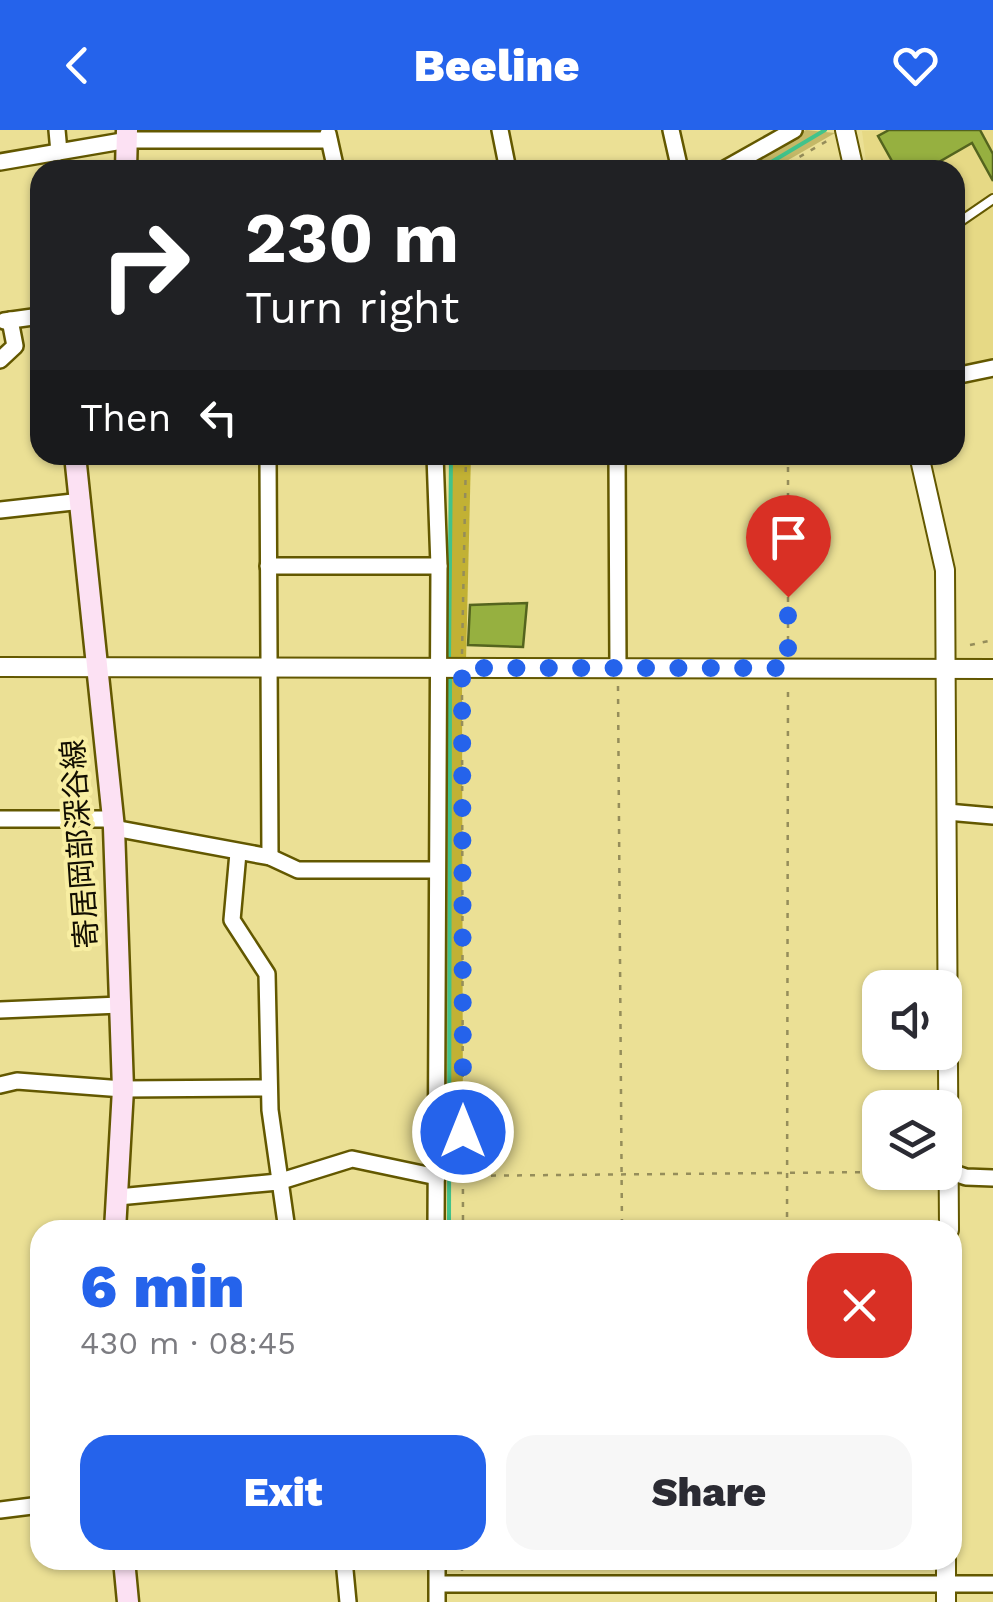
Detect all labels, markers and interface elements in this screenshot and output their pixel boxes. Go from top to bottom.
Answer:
icon: back [50,38,105,93]
icon: heart [888,38,943,93]
text: Beeline [414,39,579,92]
text: 230 m [245,197,459,279]
icon: right [80,200,210,330]
text: Turn right [245,281,459,334]
icon: left [191,390,246,445]
text: Then [80,396,171,440]
pin [746,495,831,598]
icon: arrive [761,510,816,565]
street label: 寄居岡部深谷線 [55,738,104,950]
map controls [862,970,962,1190]
button: sound [862,970,962,1070]
position arrow [411,1080,515,1184]
button: layers [862,1090,962,1190]
text: 6 min [80,1251,245,1322]
button: close [807,1253,912,1358]
text: 430 m · 08:45 [80,1324,296,1362]
button: Exit [80,1435,486,1550]
button: Share [506,1435,912,1550]

